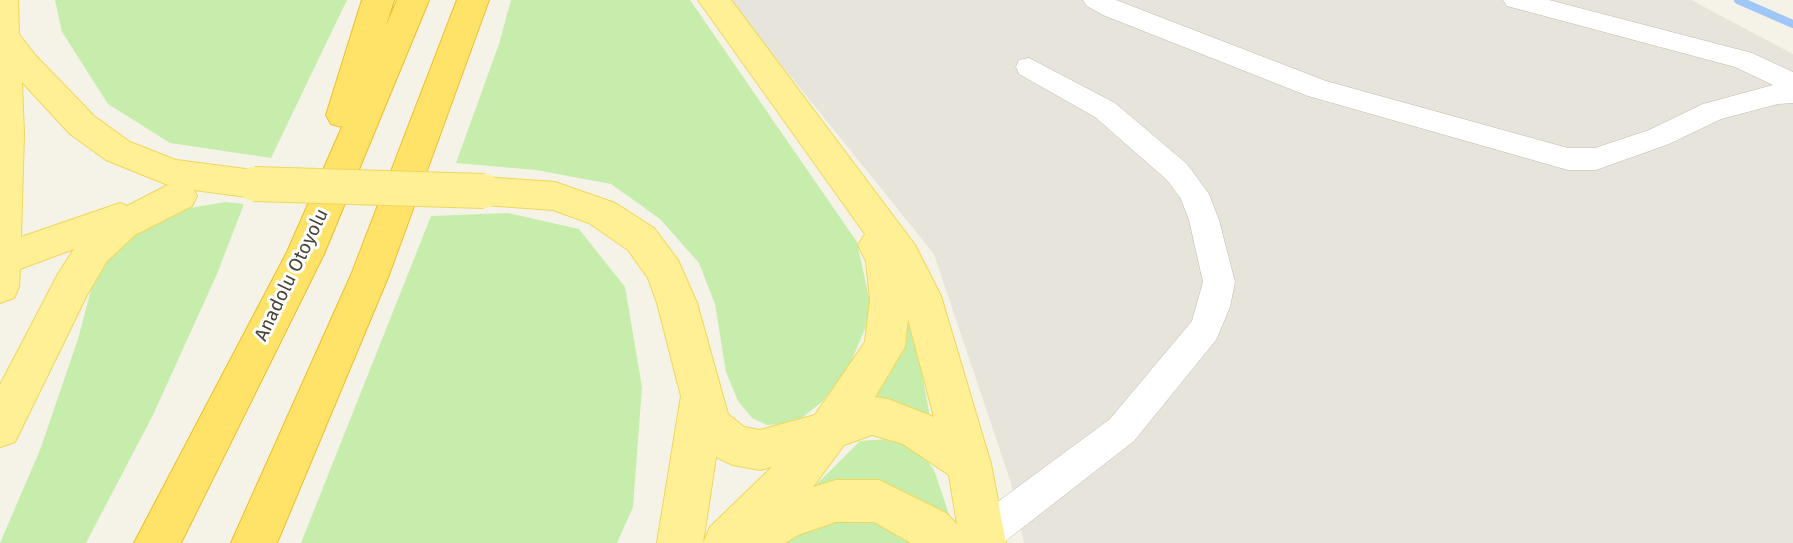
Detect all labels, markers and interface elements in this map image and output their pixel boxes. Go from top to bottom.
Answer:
street label: Anadolu Otoyolu [250,205,334,345]

